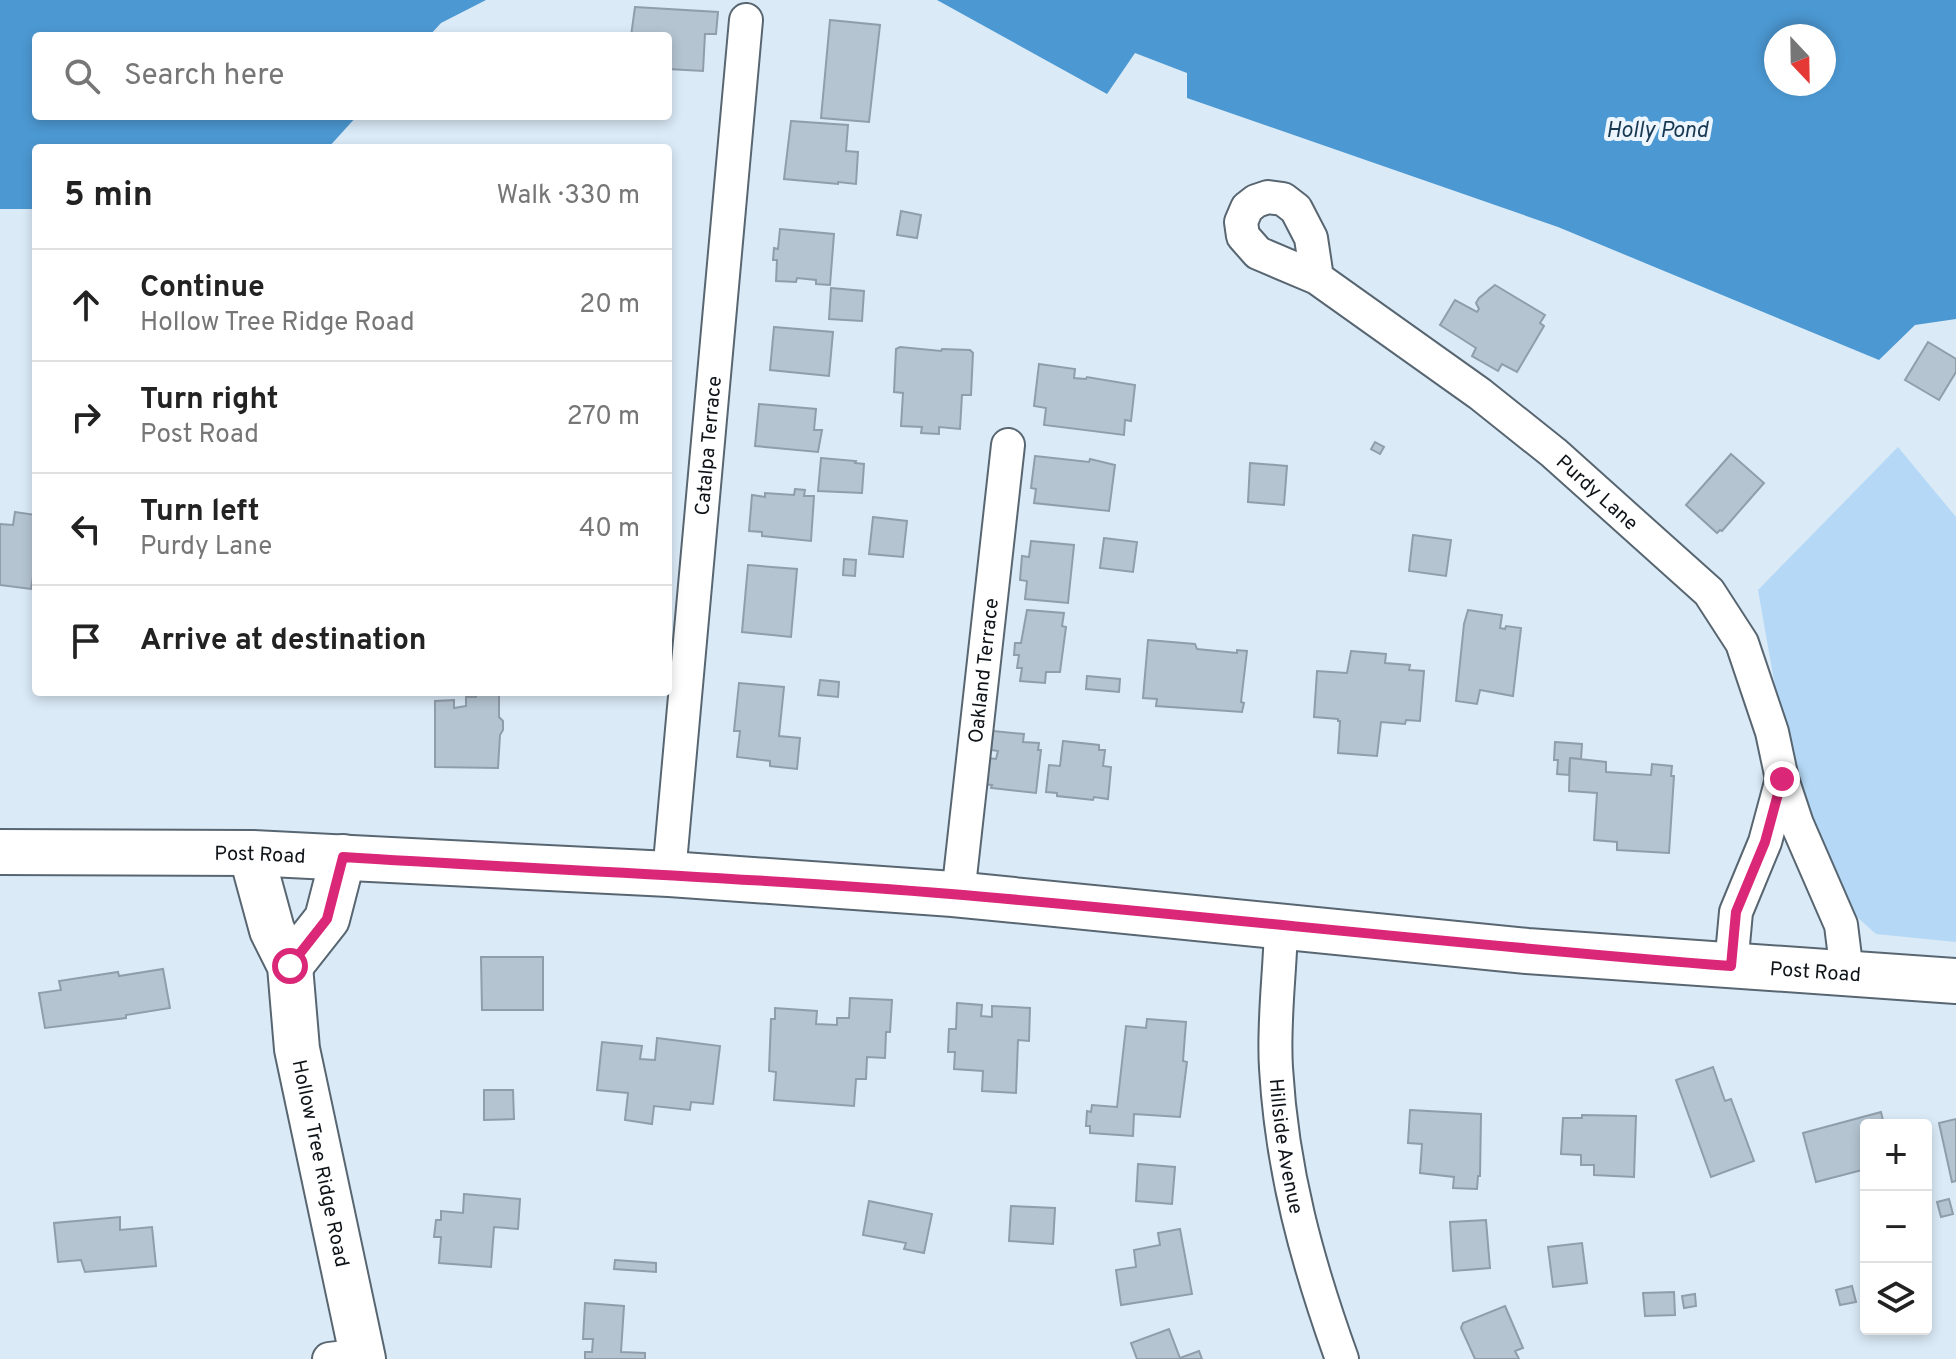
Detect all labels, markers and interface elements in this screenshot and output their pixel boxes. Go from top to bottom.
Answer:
north arrow [1764,24,1836,96]
search box [32,32,672,120]
icon: search [60,54,104,98]
text: Search here [124,58,284,95]
water label: Holly Pond [1606,118,1710,145]
text: 5 min [64,175,153,218]
text: Walk · 330 m [496,180,640,213]
text: Continue [140,270,265,307]
icon: ahead [64,283,108,327]
text: 20 m [579,289,640,322]
text: Hollow Tree Ridge Road [140,307,415,340]
street label: Catalpa Terrace [690,375,729,517]
text: Turn right [140,382,278,419]
icon: right [64,395,108,439]
text: 270 m [567,401,640,434]
text: Post Road [140,419,259,452]
street label: Purdy Lane [1550,450,1643,537]
text: Turn left [140,494,260,531]
icon: left [64,507,108,551]
text: 40 m [579,513,640,546]
text: Purdy Lane [140,531,272,564]
street label: Oakland Terrace [964,597,1006,745]
icon: arrive [64,619,108,663]
text: Arrive at destination [140,623,426,660]
route end [1764,761,1800,797]
street label: Post Road [214,842,306,871]
route start [272,948,308,984]
street label: Post Road [1769,957,1862,989]
street label: Hollow Tree Ridge Road [285,1057,354,1270]
street label: Hillside Avenue [1262,1078,1308,1217]
map controls [1860,1119,1932,1335]
button: + [1860,1119,1932,1191]
button: − [1860,1191,1932,1263]
button: layers [1860,1263,1932,1335]

